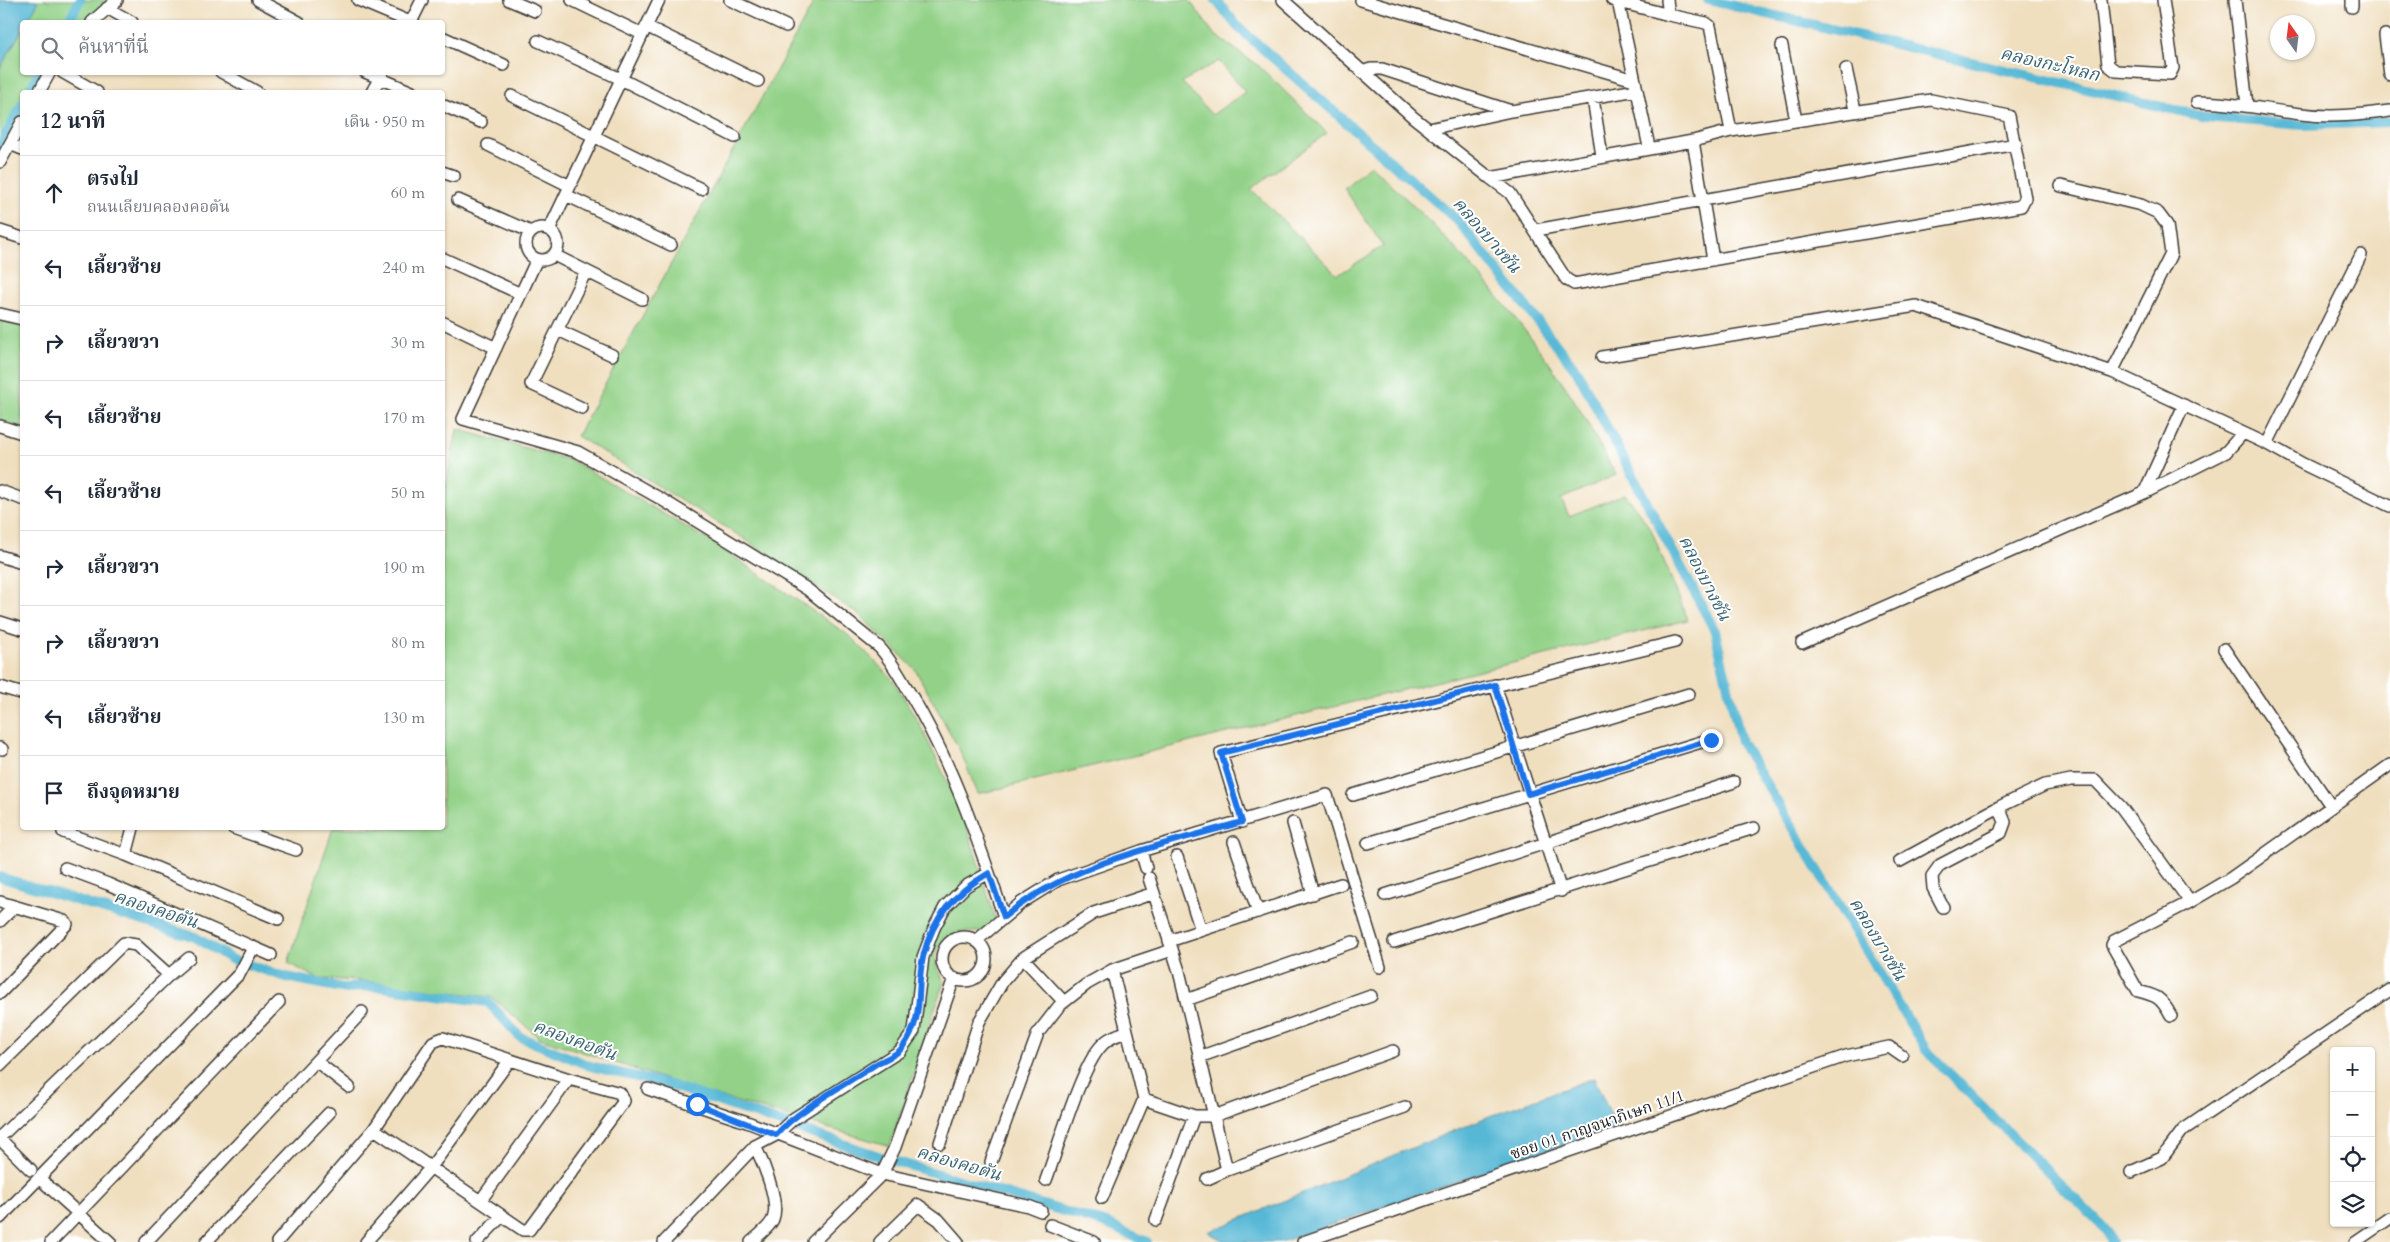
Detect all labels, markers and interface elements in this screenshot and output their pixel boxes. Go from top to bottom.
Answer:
north arrow [2270,15,2315,60]
search box [20,20,445,75]
icon: search [38,34,66,62]
text: ค้นหาที่นี่ [78,34,149,60]
water label: คลองกะโหลก [1998,40,2103,88]
text: 12 นาที [40,107,106,136]
text: เดิน · 950 m [344,111,425,133]
text: ตรงไป [87,166,139,192]
icon: ahead [40,179,68,207]
text: 60 m [391,182,425,204]
water label: คลองบางชัน [1447,192,1527,279]
text: ถนนเลียบคลองคอตัน [87,196,230,218]
icon: left [40,254,68,282]
text: เลี้ยวซ้าย [87,254,161,280]
text: 240 m [383,257,425,279]
icon: right [40,329,68,357]
text: เลี้ยวขวา [87,329,159,355]
text: 30 m [391,332,425,354]
icon: left [40,404,68,432]
text: เลี้ยวซ้าย [87,404,161,430]
text: 170 m [383,407,425,429]
icon: left [40,479,68,507]
text: เลี้ยวซ้าย [87,479,161,505]
text: 50 m [391,482,425,504]
water label: คลองบางชัน [1672,531,1737,625]
icon: right [40,554,68,582]
text: เลี้ยวขวา [87,554,159,580]
text: 190 m [383,557,425,579]
icon: right [40,629,68,657]
text: เลี้ยวขวา [87,629,159,655]
text: 80 m [391,632,425,654]
icon: left [40,704,68,732]
text: เลี้ยวซ้าย [87,704,161,730]
text: 130 m [383,707,425,729]
route end [1700,729,1723,752]
icon: arrive [40,779,68,807]
text: ถึงจุดหมาย [87,779,180,805]
water label: คลองคอตัน [111,884,201,935]
water label: คลองบางชัน [1843,893,1912,986]
water label: คลองคอตัน [530,1014,620,1067]
map controls [2330,1047,2375,1227]
button: + [2330,1047,2375,1092]
street label: ซอย 01 กาญจนาภิเษก 11/1 [1507,1085,1687,1165]
button: − [2330,1092,2375,1137]
route start [686,1093,709,1116]
button: locate [2330,1137,2375,1182]
water label: คลองคอตัน [914,1139,1004,1188]
button: layers [2330,1182,2375,1227]

